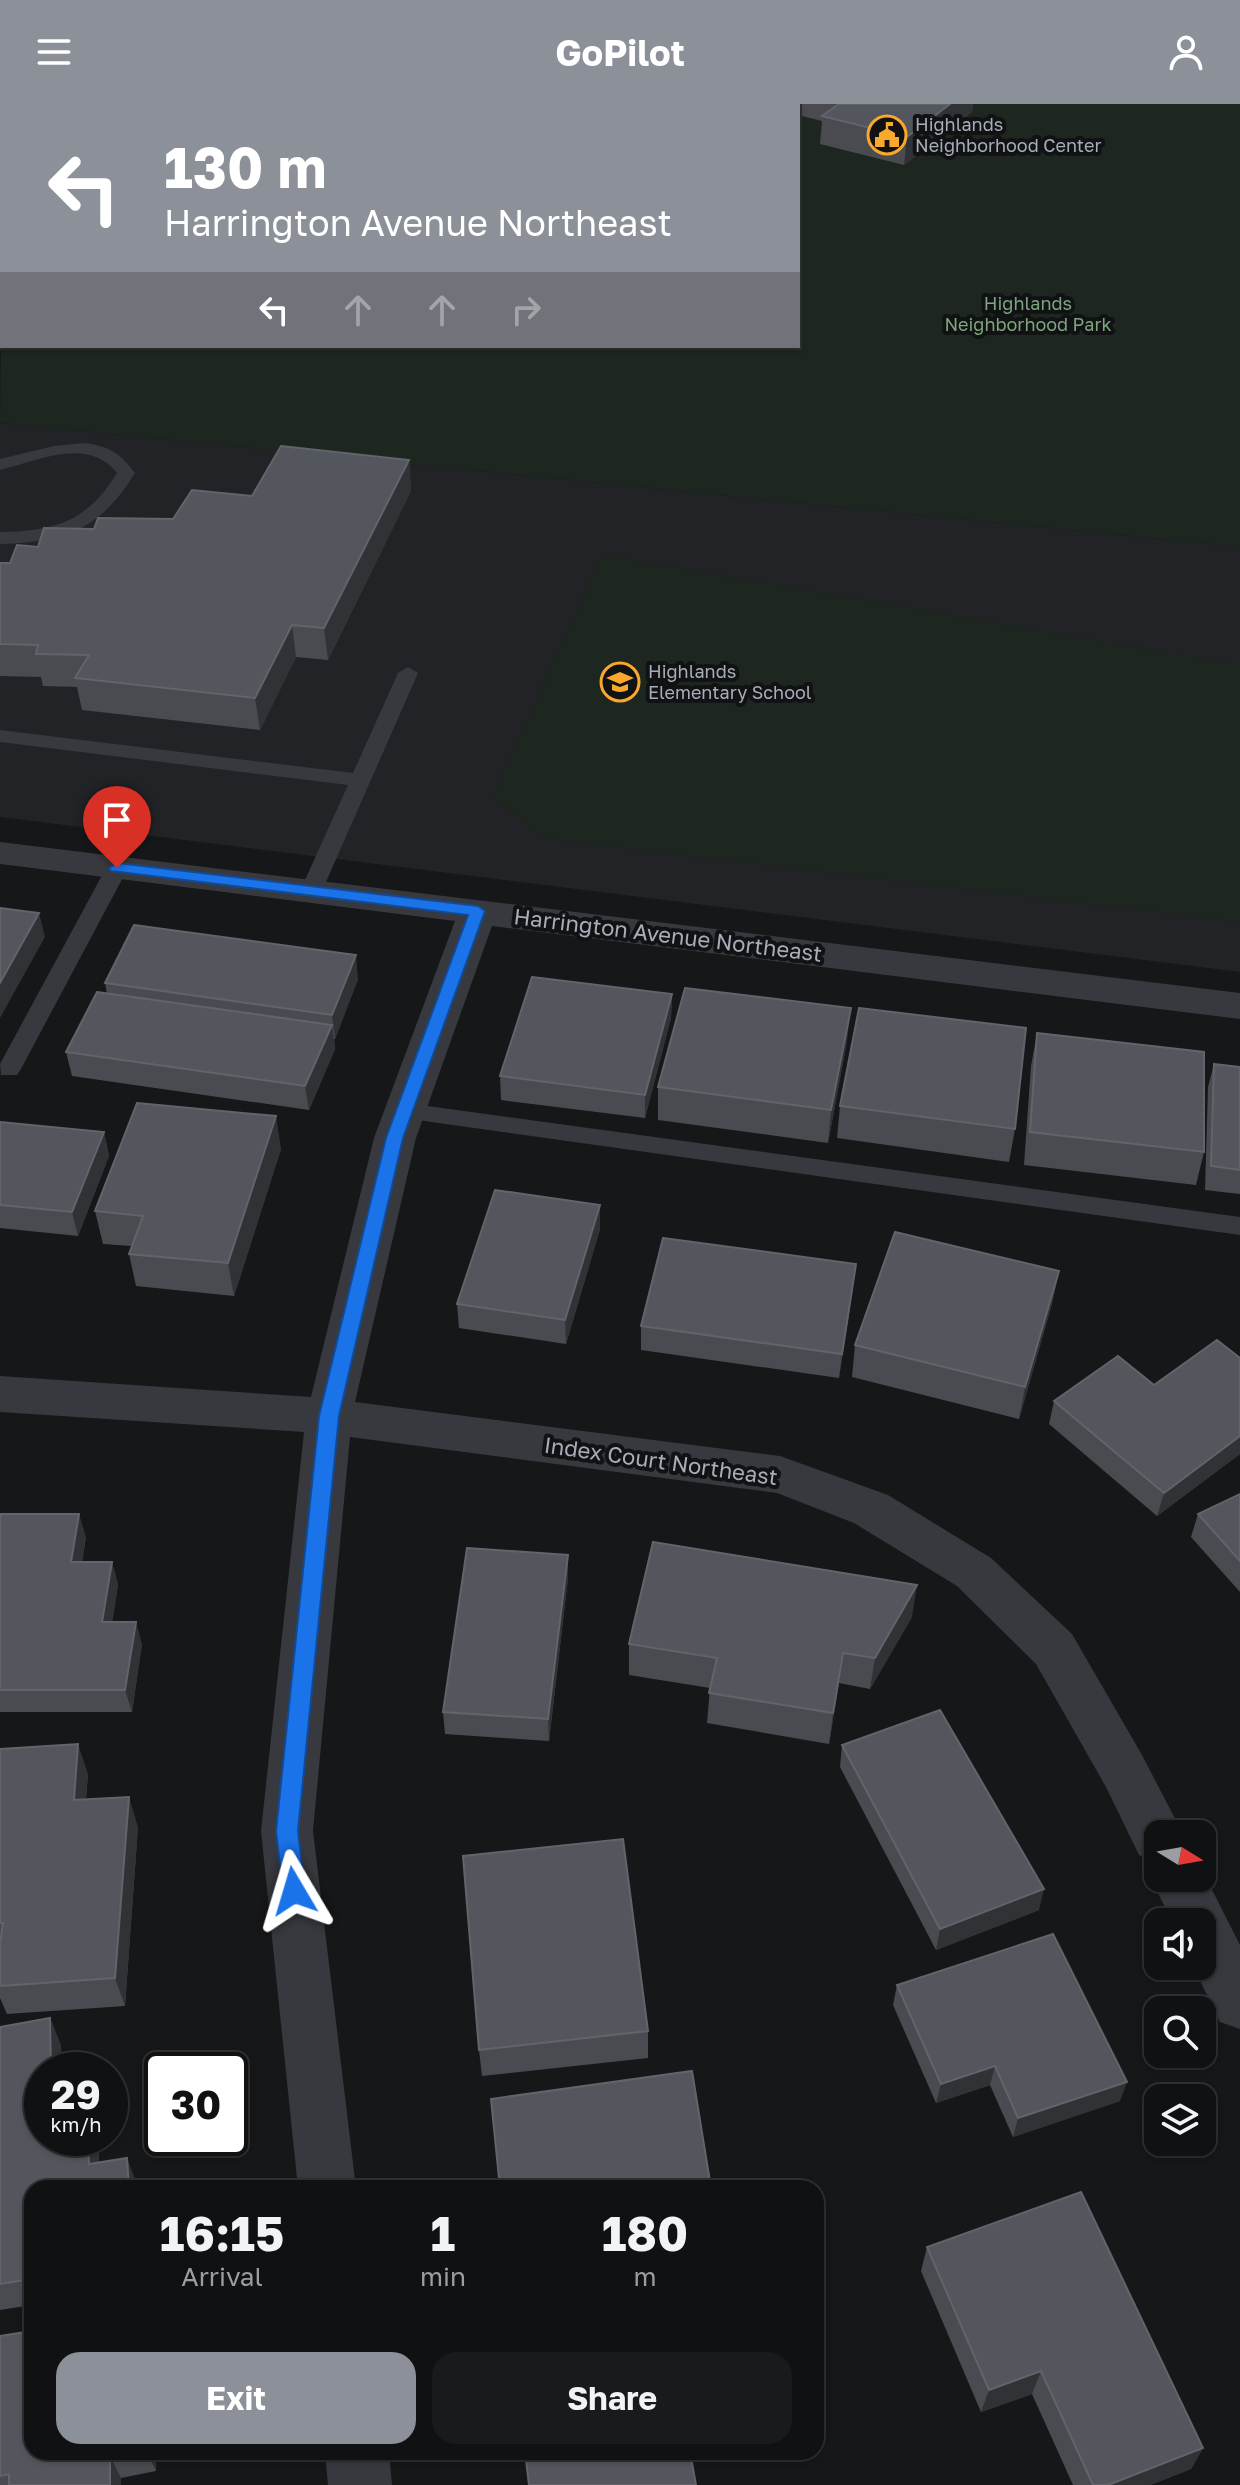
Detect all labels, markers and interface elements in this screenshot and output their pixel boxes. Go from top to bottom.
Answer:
icon: menu [32,30,76,74]
icon: person [1164,30,1208,74]
text: GoPilot [555,31,685,74]
place label: Highlands Neighborhood Center [915,113,1101,156]
public building icon: Highlands Neighborhood Center [866,114,908,156]
text: 130 m [164,133,326,200]
icon: left [32,136,136,240]
text: Harrington Avenue Northeast [164,201,672,244]
icon: left [252,288,296,332]
icon: ahead [336,288,380,332]
icon: ahead [420,288,464,332]
icon: right [504,288,548,332]
park label: Highlands Neighborhood Park [944,292,1112,335]
place label: Highlands Elementary School [648,660,812,703]
school or university icon: Highlands Elementary School [599,661,641,703]
pin [83,786,151,868]
icon: arrive [95,798,139,842]
street label: Harrington Avenue Northeast [512,902,824,967]
street label: Index Court Northeast [543,1431,780,1490]
north arrow [1144,1820,1216,1892]
map controls [1144,1820,1216,2156]
position arrow [252,1849,336,1933]
button: sound [1144,1908,1216,1980]
button: search [1144,1996,1216,2068]
speed limit sign: 30 [144,2052,248,2156]
text: 29 [51,2070,101,2118]
button: layers [1144,2084,1216,2156]
text: km/h [51,2112,101,2136]
text: 16:15 [160,2204,284,2262]
text: 1 [431,2204,455,2262]
text: 180 [602,2204,688,2262]
text: Arrival [181,2261,263,2292]
text: min [420,2261,466,2292]
text: m [633,2261,656,2292]
button: Exit [56,2352,416,2444]
button: Share [432,2352,792,2444]

